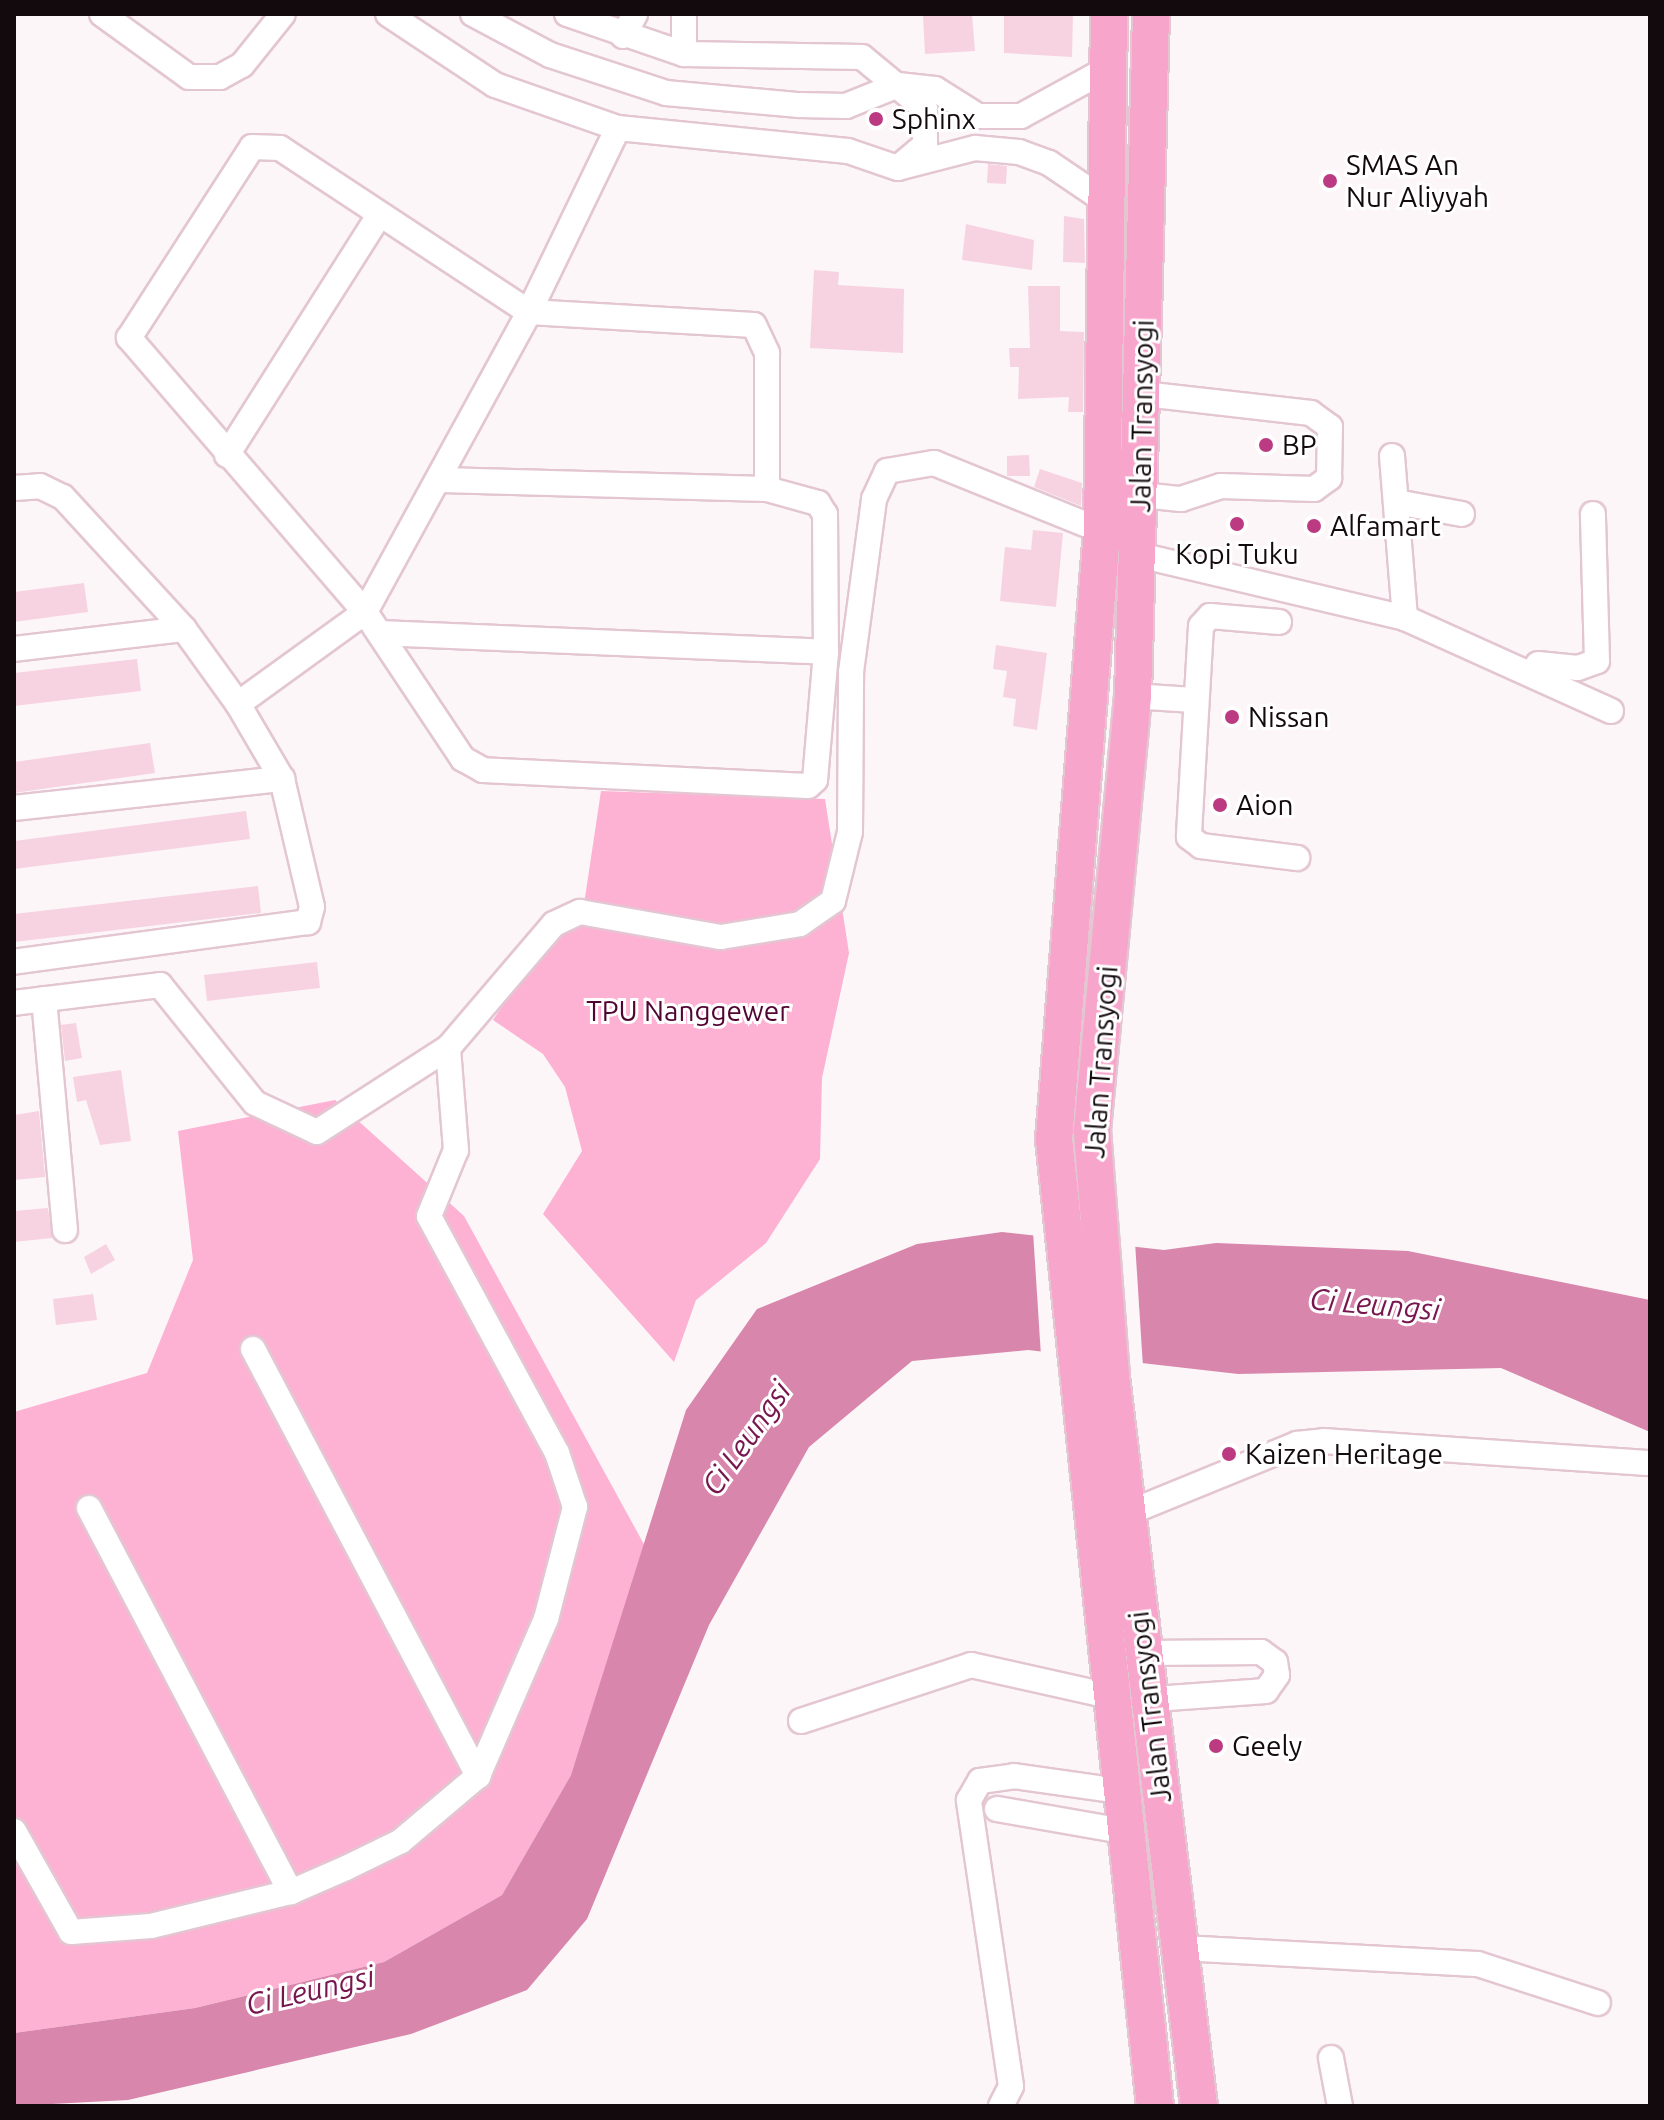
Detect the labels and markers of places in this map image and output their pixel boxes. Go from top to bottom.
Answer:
place label: Sphinx [892,102,976,136]
marker: Sphinx [867,110,885,128]
place label: SMAS An Nur Aliyyah [1346,148,1489,214]
marker: SMAS An Nur Aliyyah [1321,172,1339,190]
place label: BP [1282,428,1317,462]
marker: BP [1257,436,1275,454]
place label: Alfamart [1330,509,1441,543]
marker: Kopi Tuku [1228,515,1246,533]
marker: Alfamart [1305,517,1323,535]
place label: Kopi Tuku [1175,537,1299,571]
place label: Nissan [1248,700,1329,734]
marker: Nissan [1223,708,1241,726]
place label: Aion [1236,788,1293,822]
marker: Aion [1211,796,1229,814]
place label: Kaizen Heritage [1245,1437,1443,1471]
marker: Kaizen Heritage [1220,1445,1238,1463]
place label: Geely [1232,1729,1302,1763]
marker: Geely [1207,1737,1225,1755]

